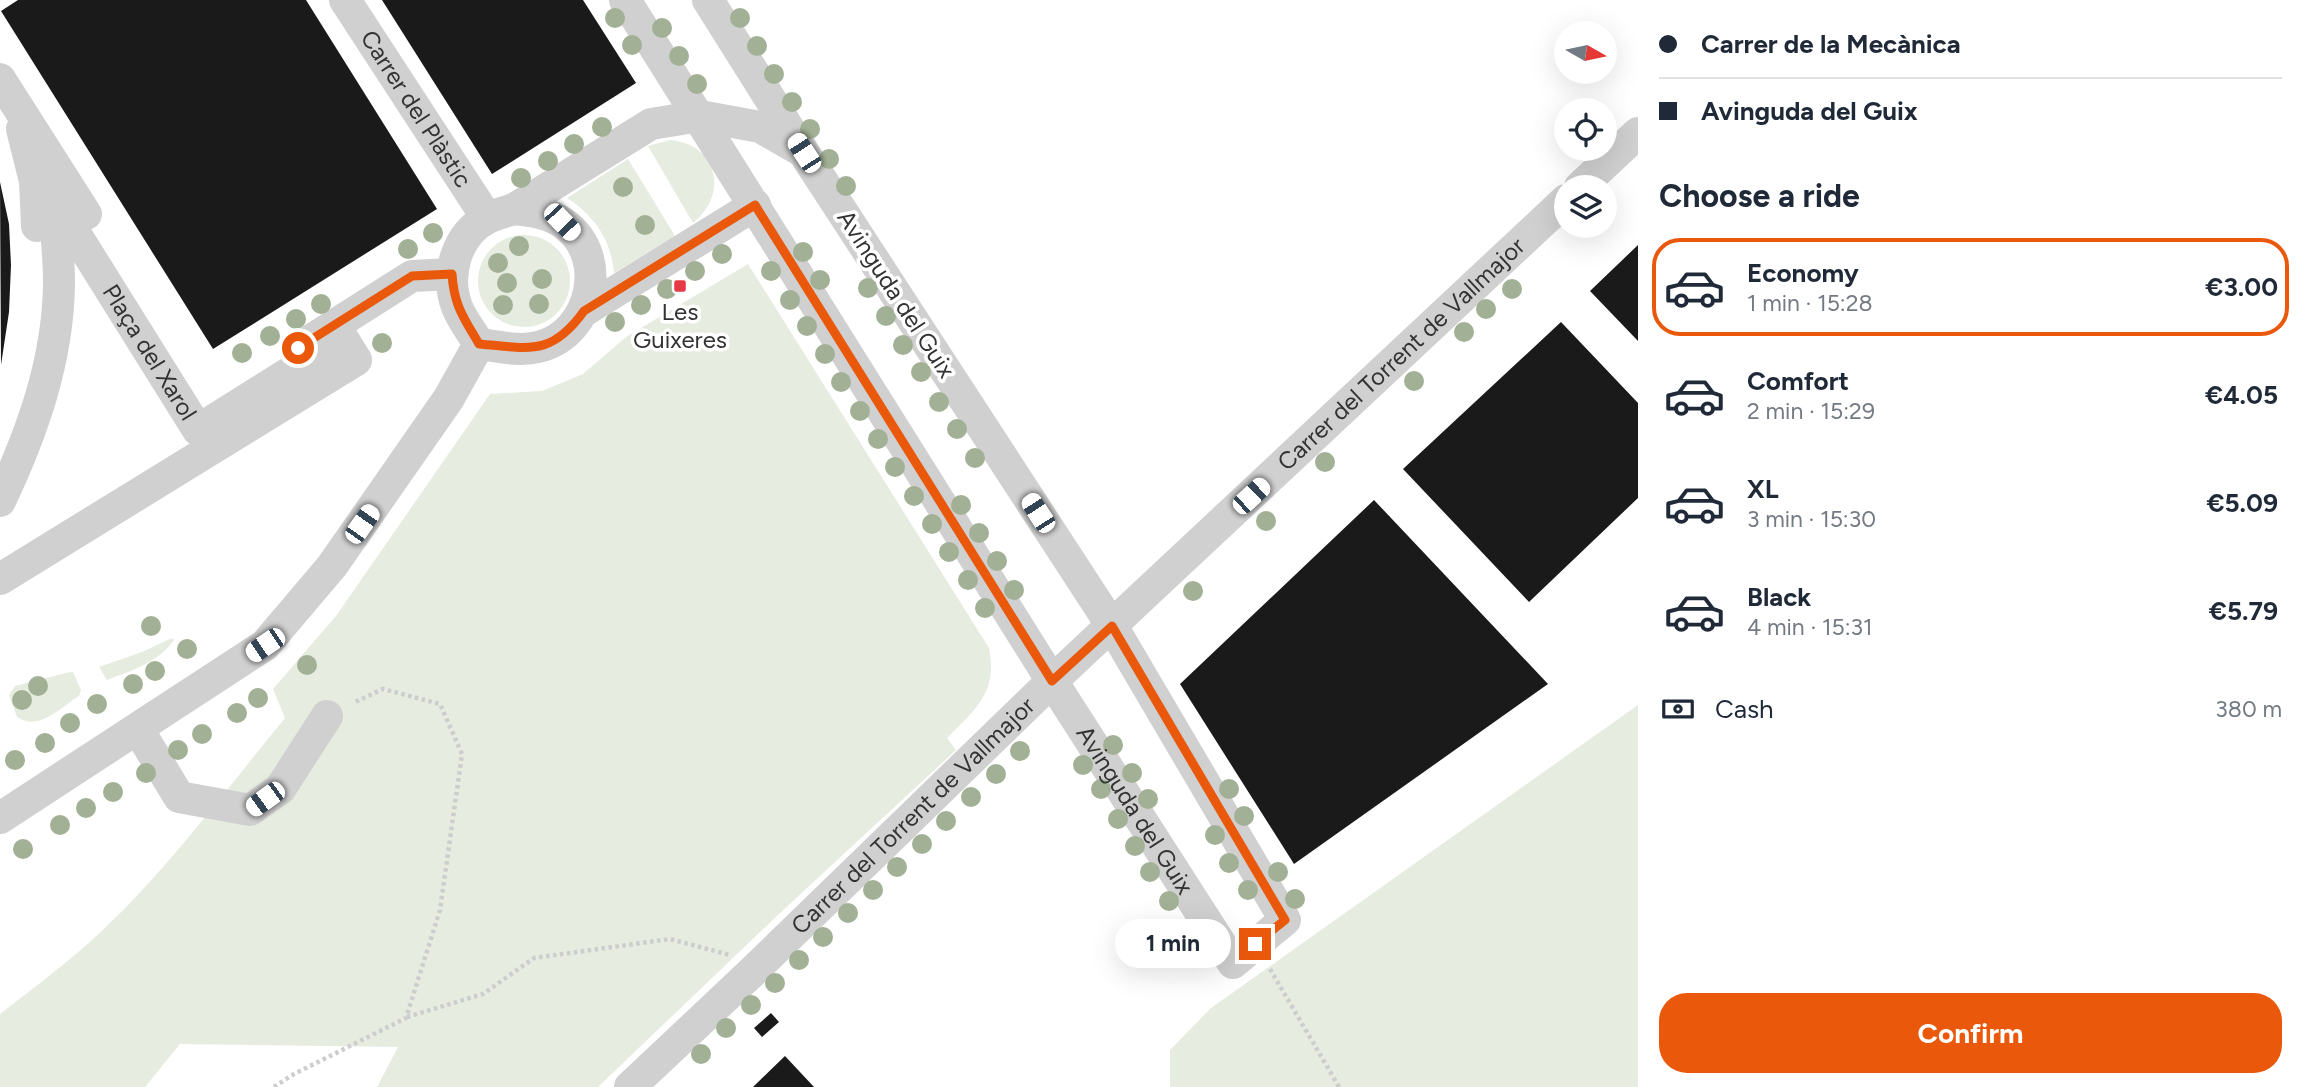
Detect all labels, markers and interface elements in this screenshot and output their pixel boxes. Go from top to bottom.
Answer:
north arrow [1554,21,1617,84]
map controls [1554,21,1617,238]
street label: Carrer del Plàstic [355,25,478,193]
text: Carrer de la Mecànica [1701,28,1961,60]
text: Avinguda del Guix [1701,95,1918,127]
button: locate [1554,98,1617,161]
car [784,130,825,176]
button: layers [1554,175,1617,238]
text: Choose a ride [1659,177,1860,215]
car [540,200,585,244]
street label: Avinguda del Guix [831,204,962,384]
street label: Carrer del Torrent de Vallmajor [1271,231,1531,476]
icon: car [1663,256,1726,319]
text: Economy [1747,257,1859,289]
text: €3.00 [2205,271,2278,303]
marker: Les Guixeres [672,278,688,294]
street label: Plaça del Xarol [97,279,203,425]
text: 1 min · 15:28 [1747,289,1873,317]
place label: Les Guixeres [633,297,727,354]
route start [282,332,314,364]
icon: car [1663,364,1726,427]
text: Comfort [1747,365,1849,397]
text: €4.05 [2205,379,2278,411]
text: 2 min · 15:29 [1747,397,1875,425]
icon: car [1663,472,1726,535]
text: XL [1747,473,1779,505]
car [1229,474,1274,518]
text: €5.09 [2206,487,2278,519]
car [1018,490,1059,536]
car [342,501,383,547]
text: 3 min · 15:30 [1747,505,1876,533]
icon: car [1663,580,1726,643]
text: Black [1747,581,1811,613]
text: €5.79 [2209,595,2278,627]
text: 4 min · 15:31 [1747,613,1872,641]
car [242,625,289,665]
icon: cash [1659,690,1697,728]
street label: Carrer del Torrent de Vallmajor [785,691,1040,940]
text: Cash [1715,693,1774,725]
text: 380 m [2215,695,2282,723]
street label: Avinguda del Guix [1071,720,1200,900]
car [242,778,289,820]
callout: 1 min [1115,920,1230,968]
route end [1239,928,1271,960]
text: 1 min [1146,929,1200,957]
button: Confirm [1659,993,2282,1073]

